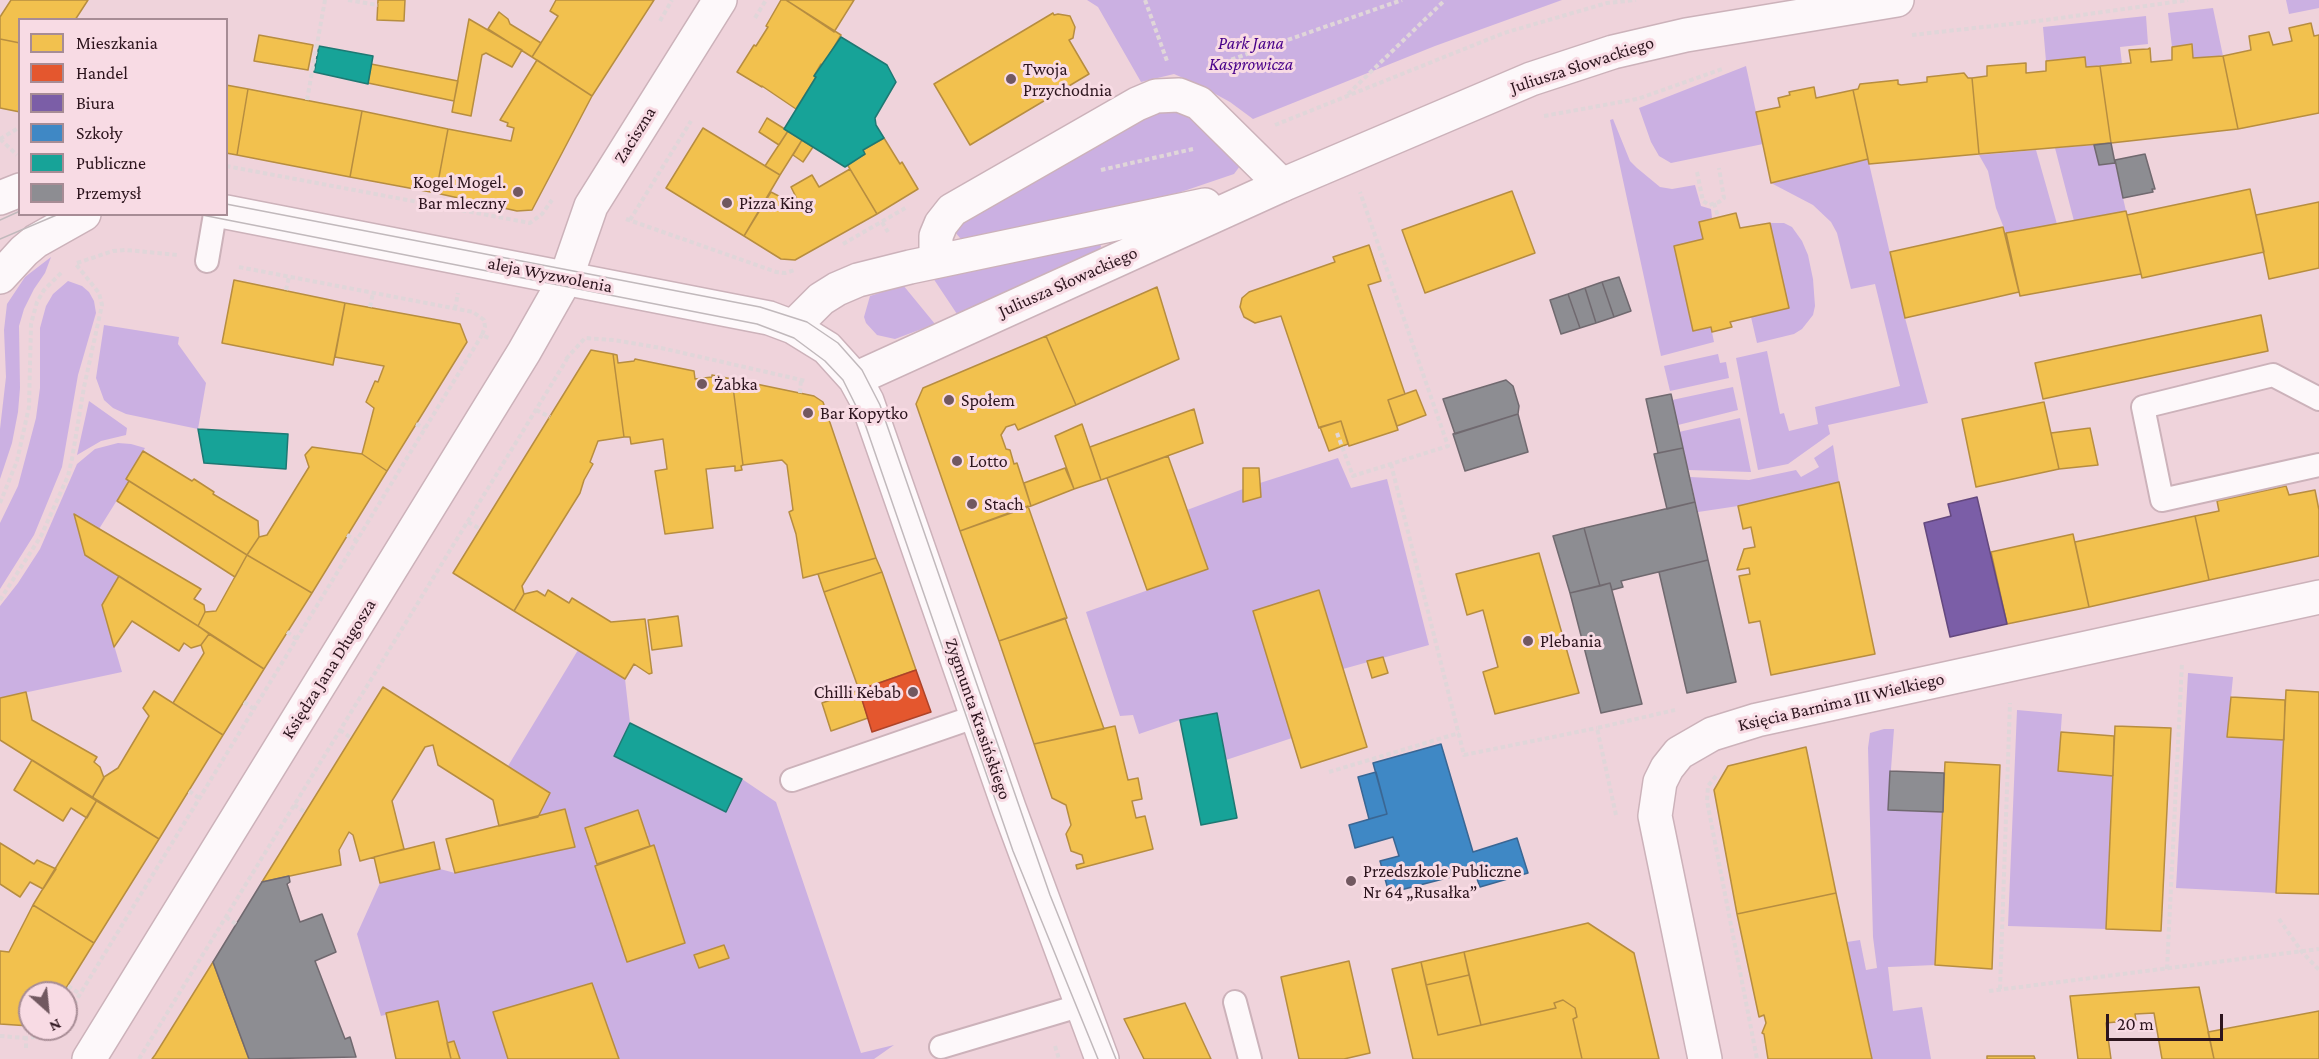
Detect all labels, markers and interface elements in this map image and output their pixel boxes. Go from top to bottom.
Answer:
legend [18,18,228,216]
park label: Park Jana Kasprowicza [1209,32,1293,74]
street label: Juliusza Słowackiego [1507,32,1657,98]
text: Mieszkania [76,33,158,53]
place label: Twoja Przychodnia [1023,58,1112,100]
text: Handel [76,63,128,83]
marker: Twoja Przychodnia [1004,72,1018,86]
text: Biura [76,93,114,113]
street label: Zaciszna [609,103,661,167]
text: Szkoły [76,123,123,143]
text: Publiczne [76,153,146,173]
place label: Kogel Mogel. Bar mleczny [413,171,506,213]
text: Przemysł [76,183,141,203]
marker: Kogel Mogel. Bar mleczny [511,185,525,199]
place label: Pizza King [739,192,813,214]
marker: Pizza King [720,196,734,210]
street label: Juliusza Słowackiego [995,242,1141,322]
street label: aleja Wyzwolenia [486,252,614,298]
place label: Żabka [714,373,758,395]
marker: Żabka [695,377,709,391]
place label: Społem [961,389,1015,411]
marker: Społem [942,393,956,407]
place label: Bar Kopytko [820,402,908,424]
marker: Bar Kopytko [801,406,815,420]
place label: Lotto [969,450,1008,472]
marker: Lotto [950,454,964,468]
place label: Stach [984,493,1024,515]
marker: Stach [965,497,979,511]
street label: Księdza Jana Długosza [277,595,381,743]
place label: Plebania [1540,630,1602,652]
marker: Plebania [1521,634,1535,648]
street label: Zygmunta Krasińskiego [940,635,1016,803]
street label: Księcia Barnima III Wielkiego [1736,668,1946,736]
place label: Chilli Kebab [814,681,901,703]
marker: Chilli Kebab [906,685,920,699]
place label: Przedszkole Publiczne Nr 64 „Rusałka” [1363,860,1521,902]
marker: Przedszkole Publiczne Nr 64 „Rusałka” [1344,874,1358,888]
north arrow [18,981,78,1041]
scale bar [2109,1002,2226,1040]
text: 20 m [2117,1014,2154,1034]
text: N [47,1016,64,1036]

